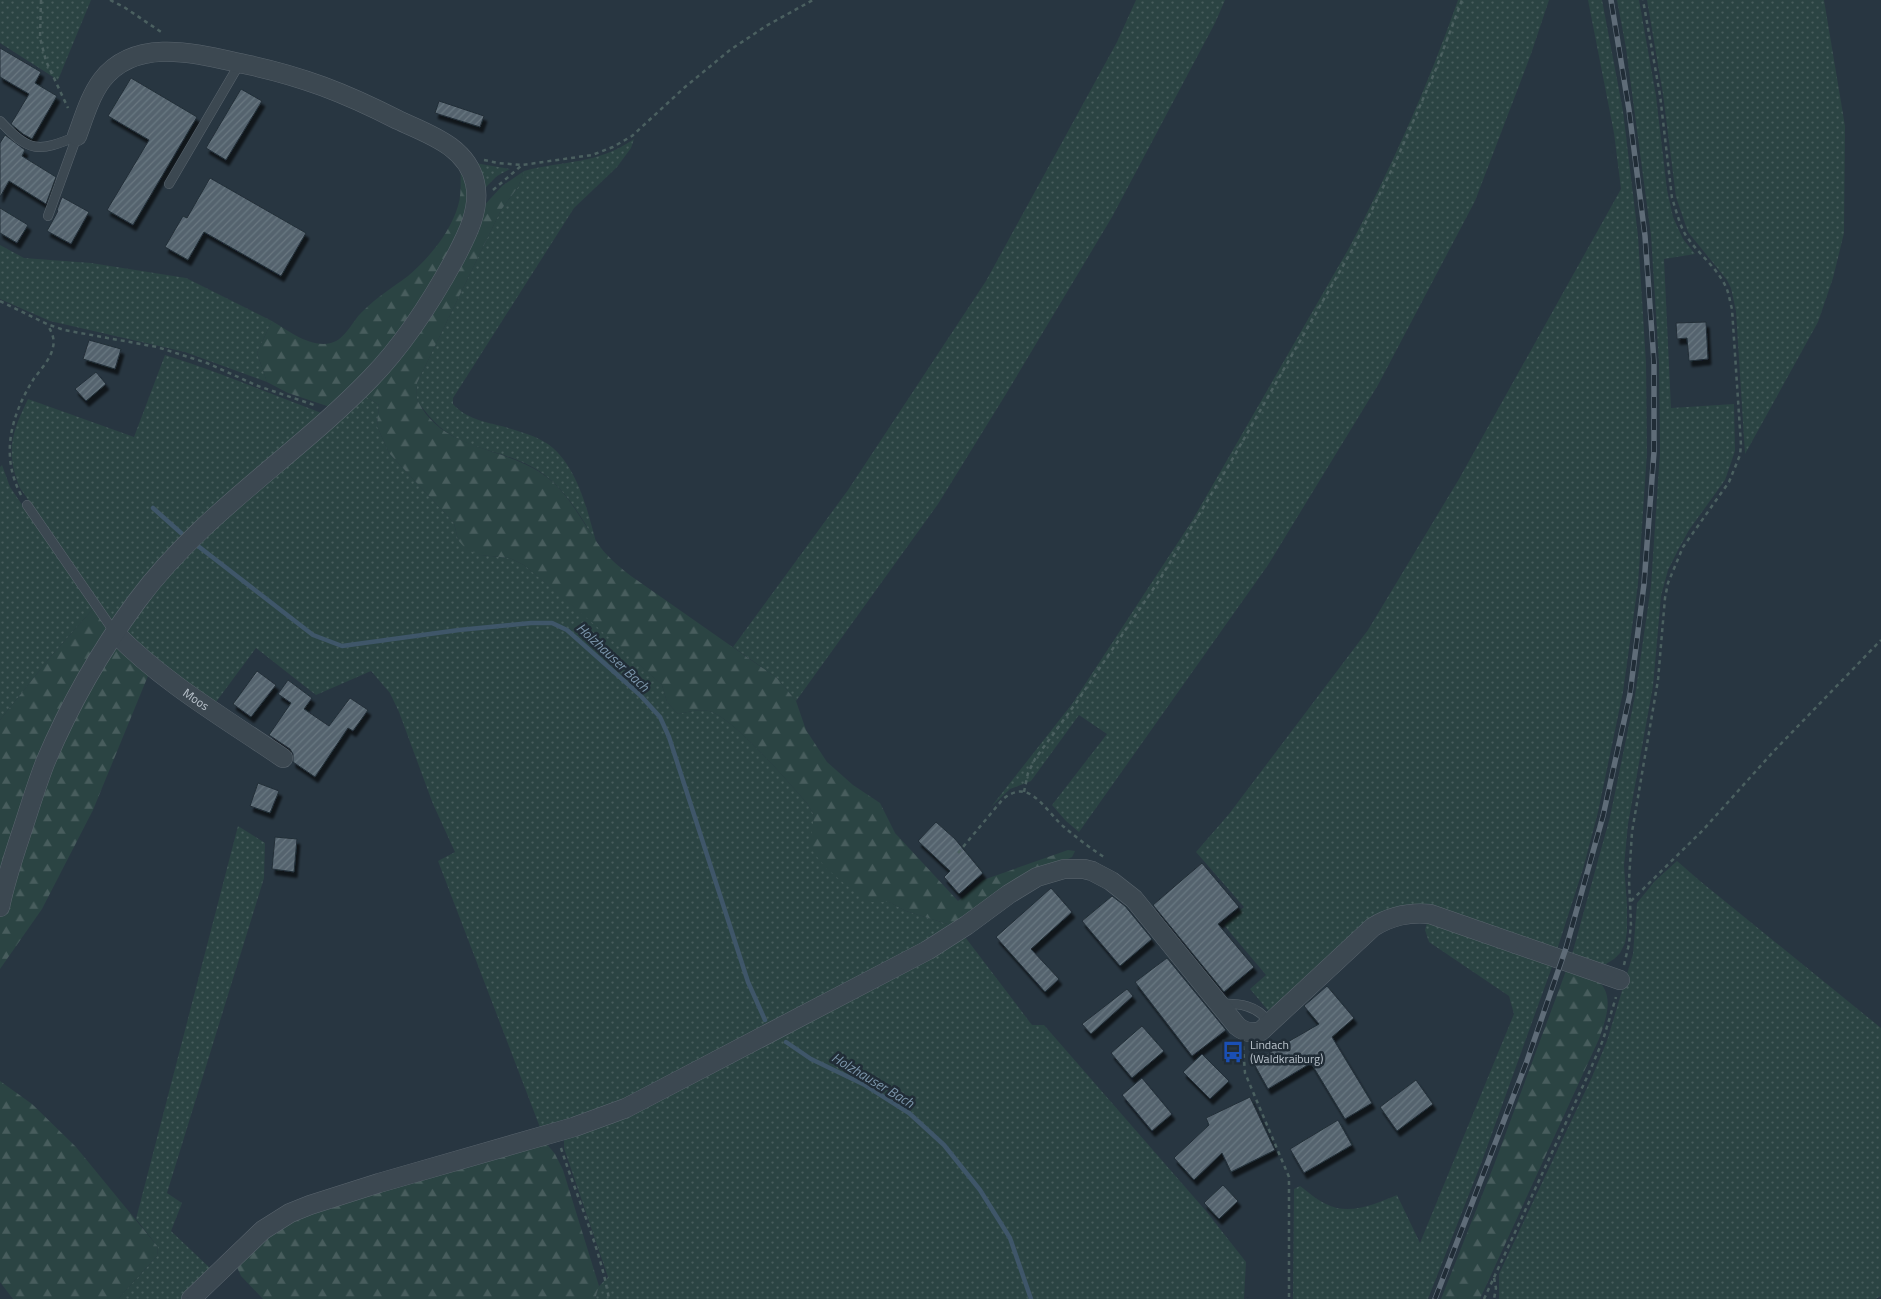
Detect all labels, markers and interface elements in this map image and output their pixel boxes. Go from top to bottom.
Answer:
water label: Holzhauser Bach [572,617,655,697]
street label: Moos [179,683,214,715]
place label: Lindach (Waldkraiburg) [1250,1035,1323,1068]
bus stop icon: Lindach (Waldkraiburg) [1220,1039,1246,1065]
water label: Holzhauser Bach [828,1047,919,1113]

